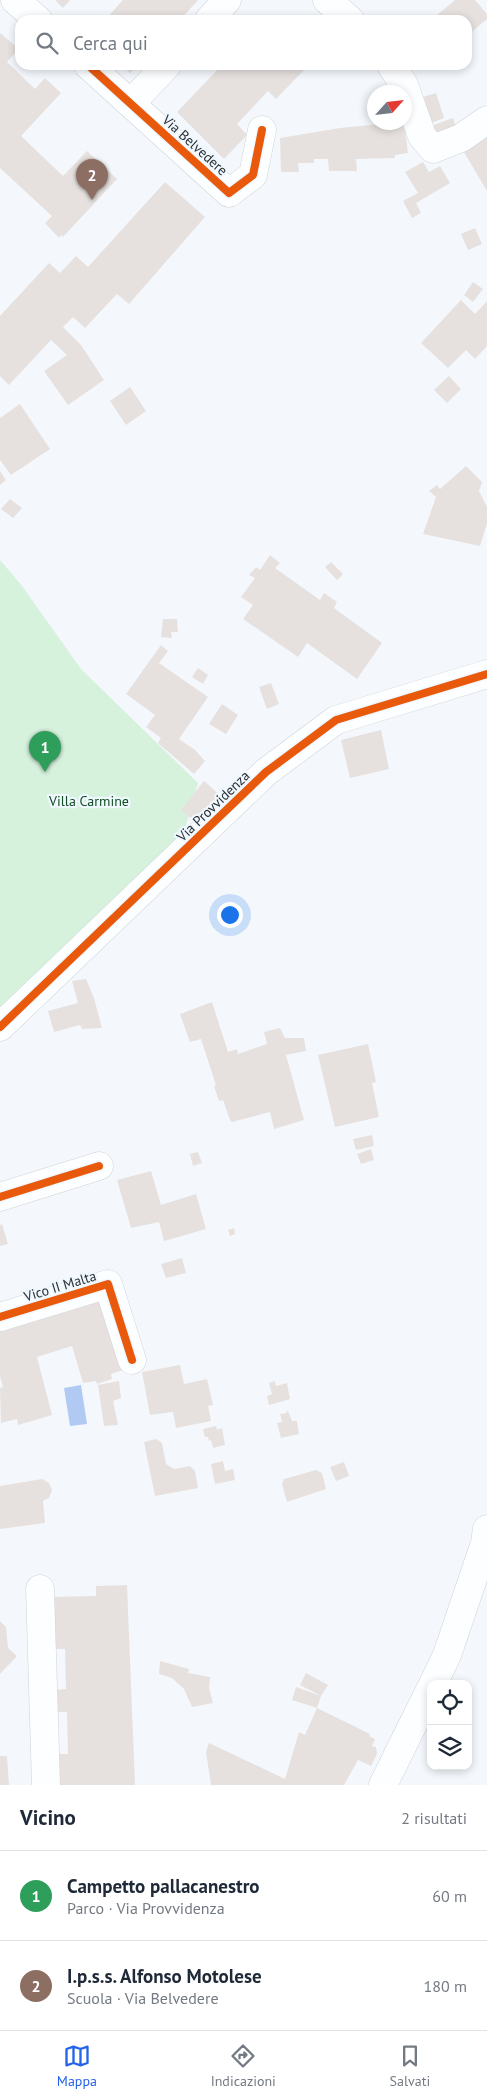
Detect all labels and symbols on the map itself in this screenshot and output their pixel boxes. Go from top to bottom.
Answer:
north arrow [367,85,412,130]
street label: Via Belvedere [158,110,231,179]
pin: 2 [76,159,108,200]
pin: 1 [29,731,61,772]
street label: Via Provvidenza [172,767,253,846]
park label: Villa Carmine [48,792,129,810]
your location [217,902,243,928]
street label: Vico II Malta [21,1266,98,1306]

